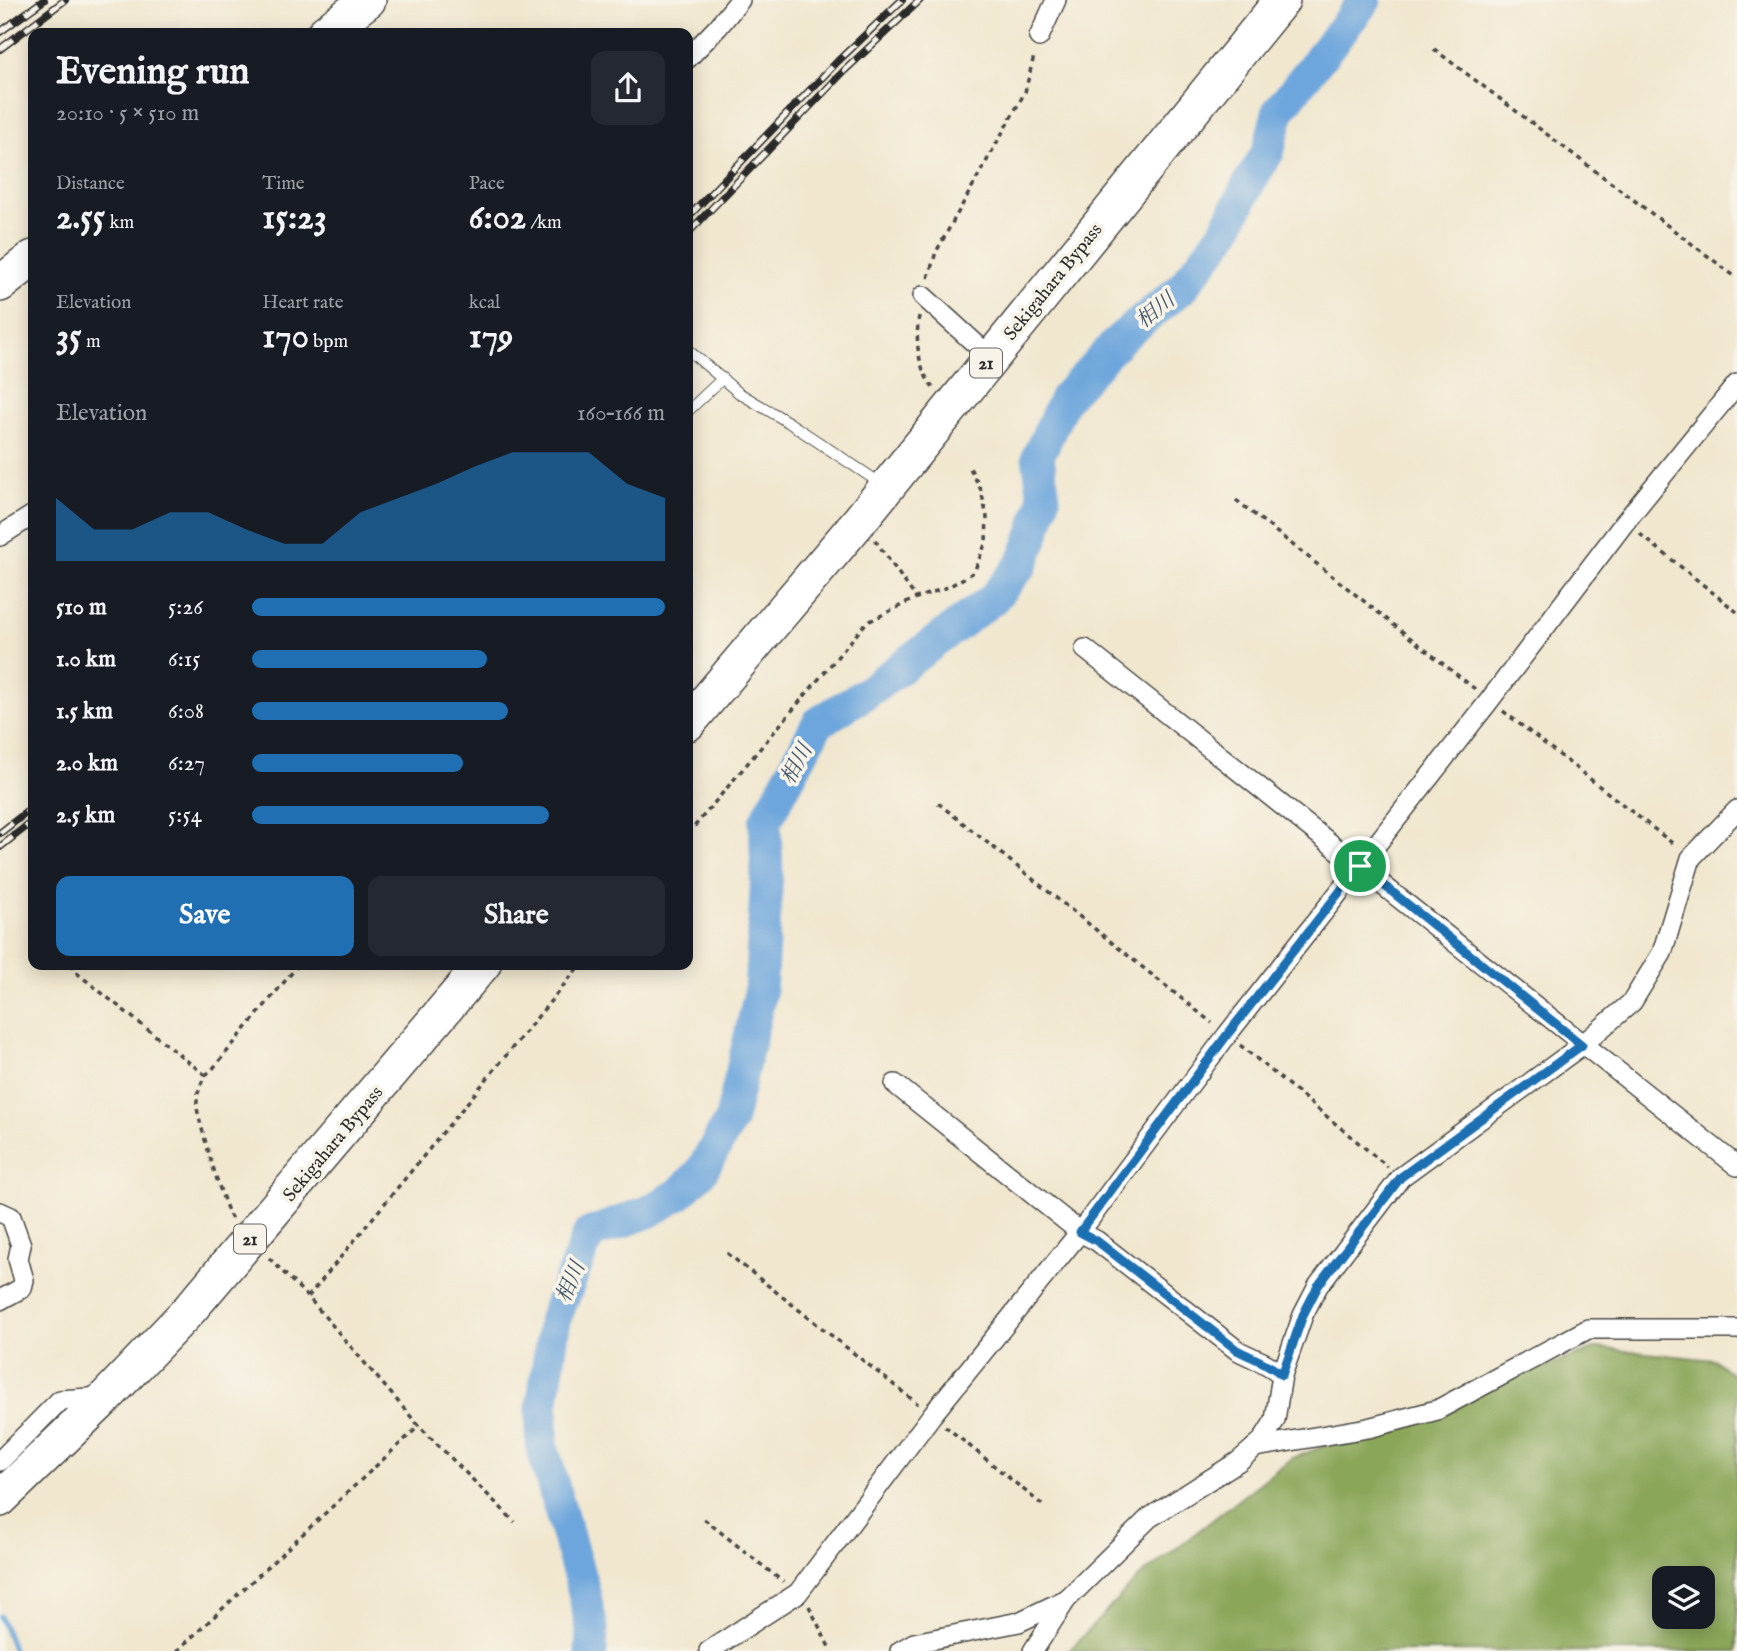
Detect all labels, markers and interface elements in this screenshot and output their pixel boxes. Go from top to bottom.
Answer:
text: Evening run [56,49,250,97]
button: share [591,51,665,125]
text: 20:10 · 5 × 510 m [56,99,199,128]
text: Distance [56,172,125,196]
text: Time [262,172,305,196]
text: Pace [469,172,505,196]
text: 2.55 [56,196,105,241]
text: 15:23 [262,196,327,241]
text: 6:02 [469,196,526,241]
text: km [105,211,134,235]
text: /km [526,211,562,235]
street label: Sekigahara Bypass [999,219,1108,346]
water label: 相川 [1131,286,1182,335]
text: Elevation [56,291,131,315]
text: Heart rate [262,291,343,315]
text: kcal [469,291,500,315]
text: 35 [56,315,82,360]
text: 170 [262,315,309,360]
text: 179 [469,315,513,360]
text: m [82,330,101,354]
text: bpm [309,330,348,354]
road number: 21 [970,348,1002,377]
text: Elevation [56,399,147,428]
text: 160–166 m [577,399,665,428]
text: 510 m [56,593,107,622]
text: 5:26 [168,593,203,622]
text: 1.0 km [56,645,116,674]
text: 6:15 [168,645,201,674]
text: 1.5 km [56,697,113,726]
text: 6:08 [168,697,204,726]
water label: 相川 [776,738,820,790]
text: 2.0 km [56,749,118,778]
text: 6:27 [168,749,205,778]
text: 2.5 km [56,801,115,830]
text: 5:54 [168,801,202,830]
pin [1330,836,1390,896]
icon: arrive [1341,847,1379,885]
button: Save [56,876,354,956]
button: Share [368,876,665,956]
street label: Sekigahara Bypass [278,1082,389,1207]
road number: 21 [234,1224,266,1254]
water label: 相川 [551,1256,593,1307]
map controls [1652,1566,1715,1629]
button: layers [1652,1566,1715,1629]

